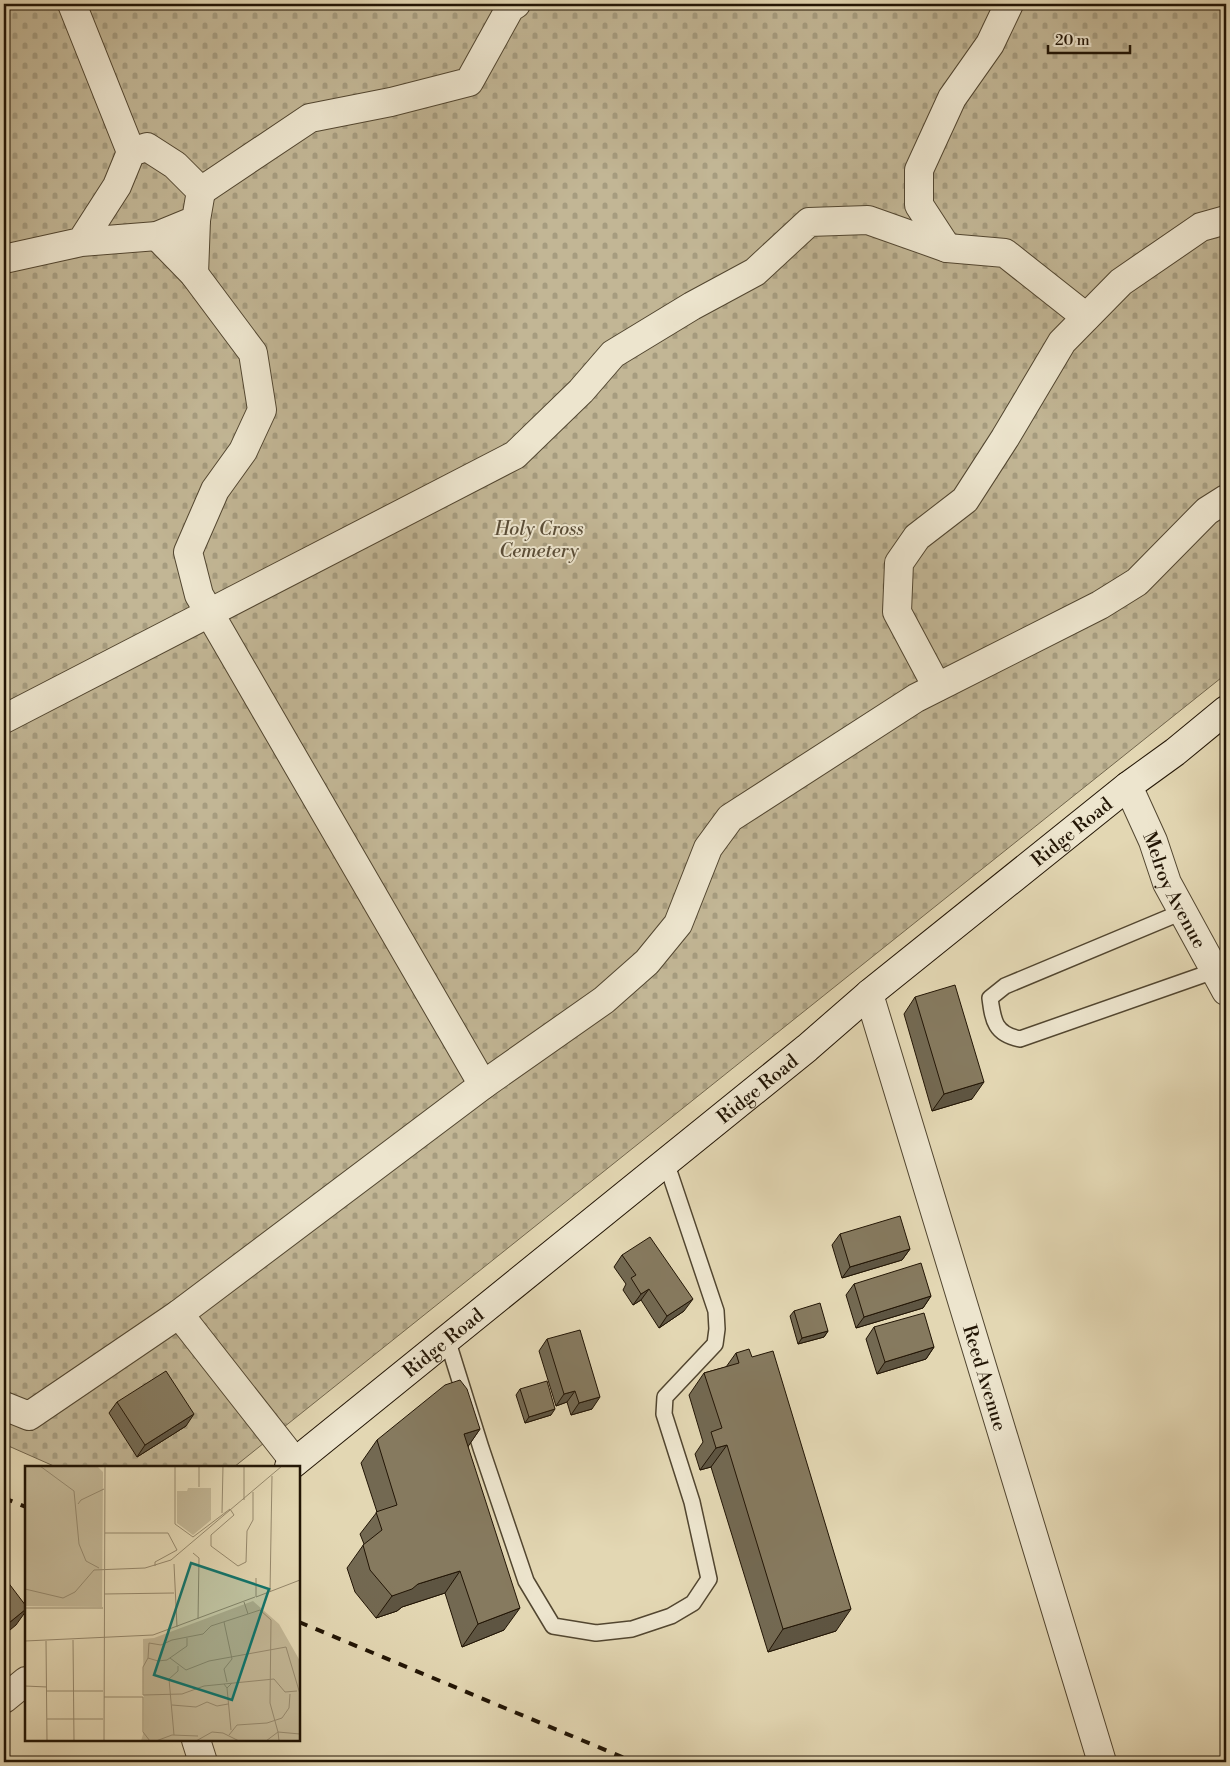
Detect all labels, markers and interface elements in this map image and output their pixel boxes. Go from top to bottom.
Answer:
scale bar [1048,22,1130,54]
text: 20 m [1055,31,1090,50]
park label: Holy Cross Cemetery [493,517,584,563]
street label: Ridge Road [1026,792,1118,872]
street label: Melroy Avenue [1137,828,1211,953]
street label: Ridge Road [712,1049,803,1129]
street label: Ridge Road [398,1303,489,1383]
street label: Reed Avenue [957,1322,1012,1434]
inset map [25,1466,300,1741]

